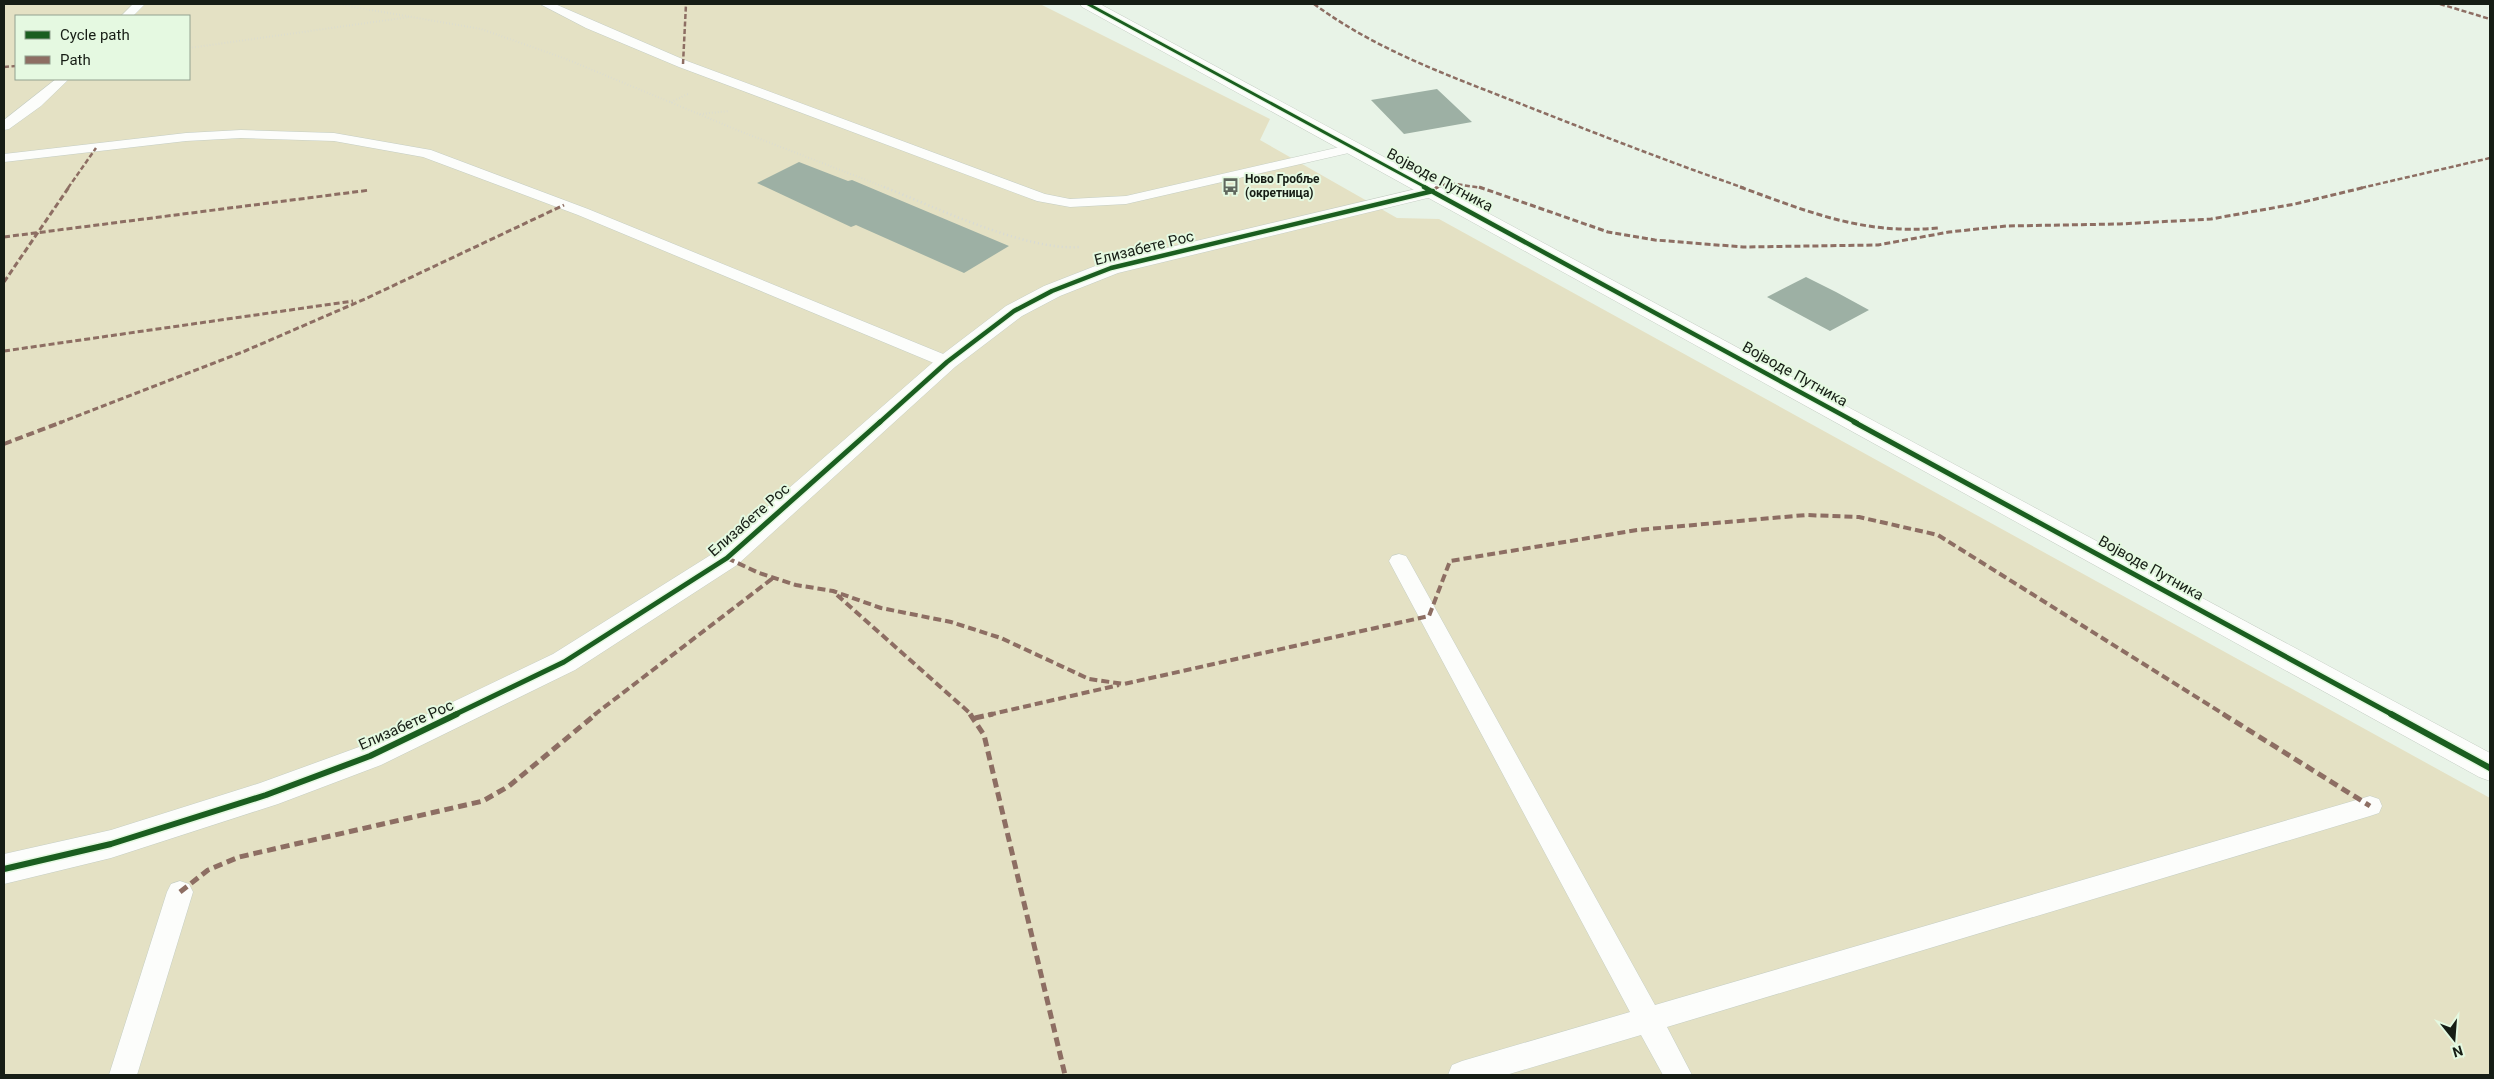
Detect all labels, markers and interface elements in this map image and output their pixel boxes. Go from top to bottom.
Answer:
legend [15,15,190,80]
text: Cycle path [60,26,130,44]
text: Path [60,51,91,69]
street label: Војводе Путника [1384,144,1496,216]
place label: Ново Гробље (окретница) [1245,172,1320,200]
bus stop icon: Ново Гробље (окретница) [1221,176,1241,196]
street label: Елизабете Рос [1092,227,1196,269]
street label: Војводе Путника [1739,338,1851,410]
street label: Елизабете Рос [705,480,793,560]
street label: Војводе Путника [2095,532,2207,604]
street label: Елизабете Рос [356,696,456,754]
north arrow [2429,1014,2479,1064]
text: N [2451,1042,2465,1061]

